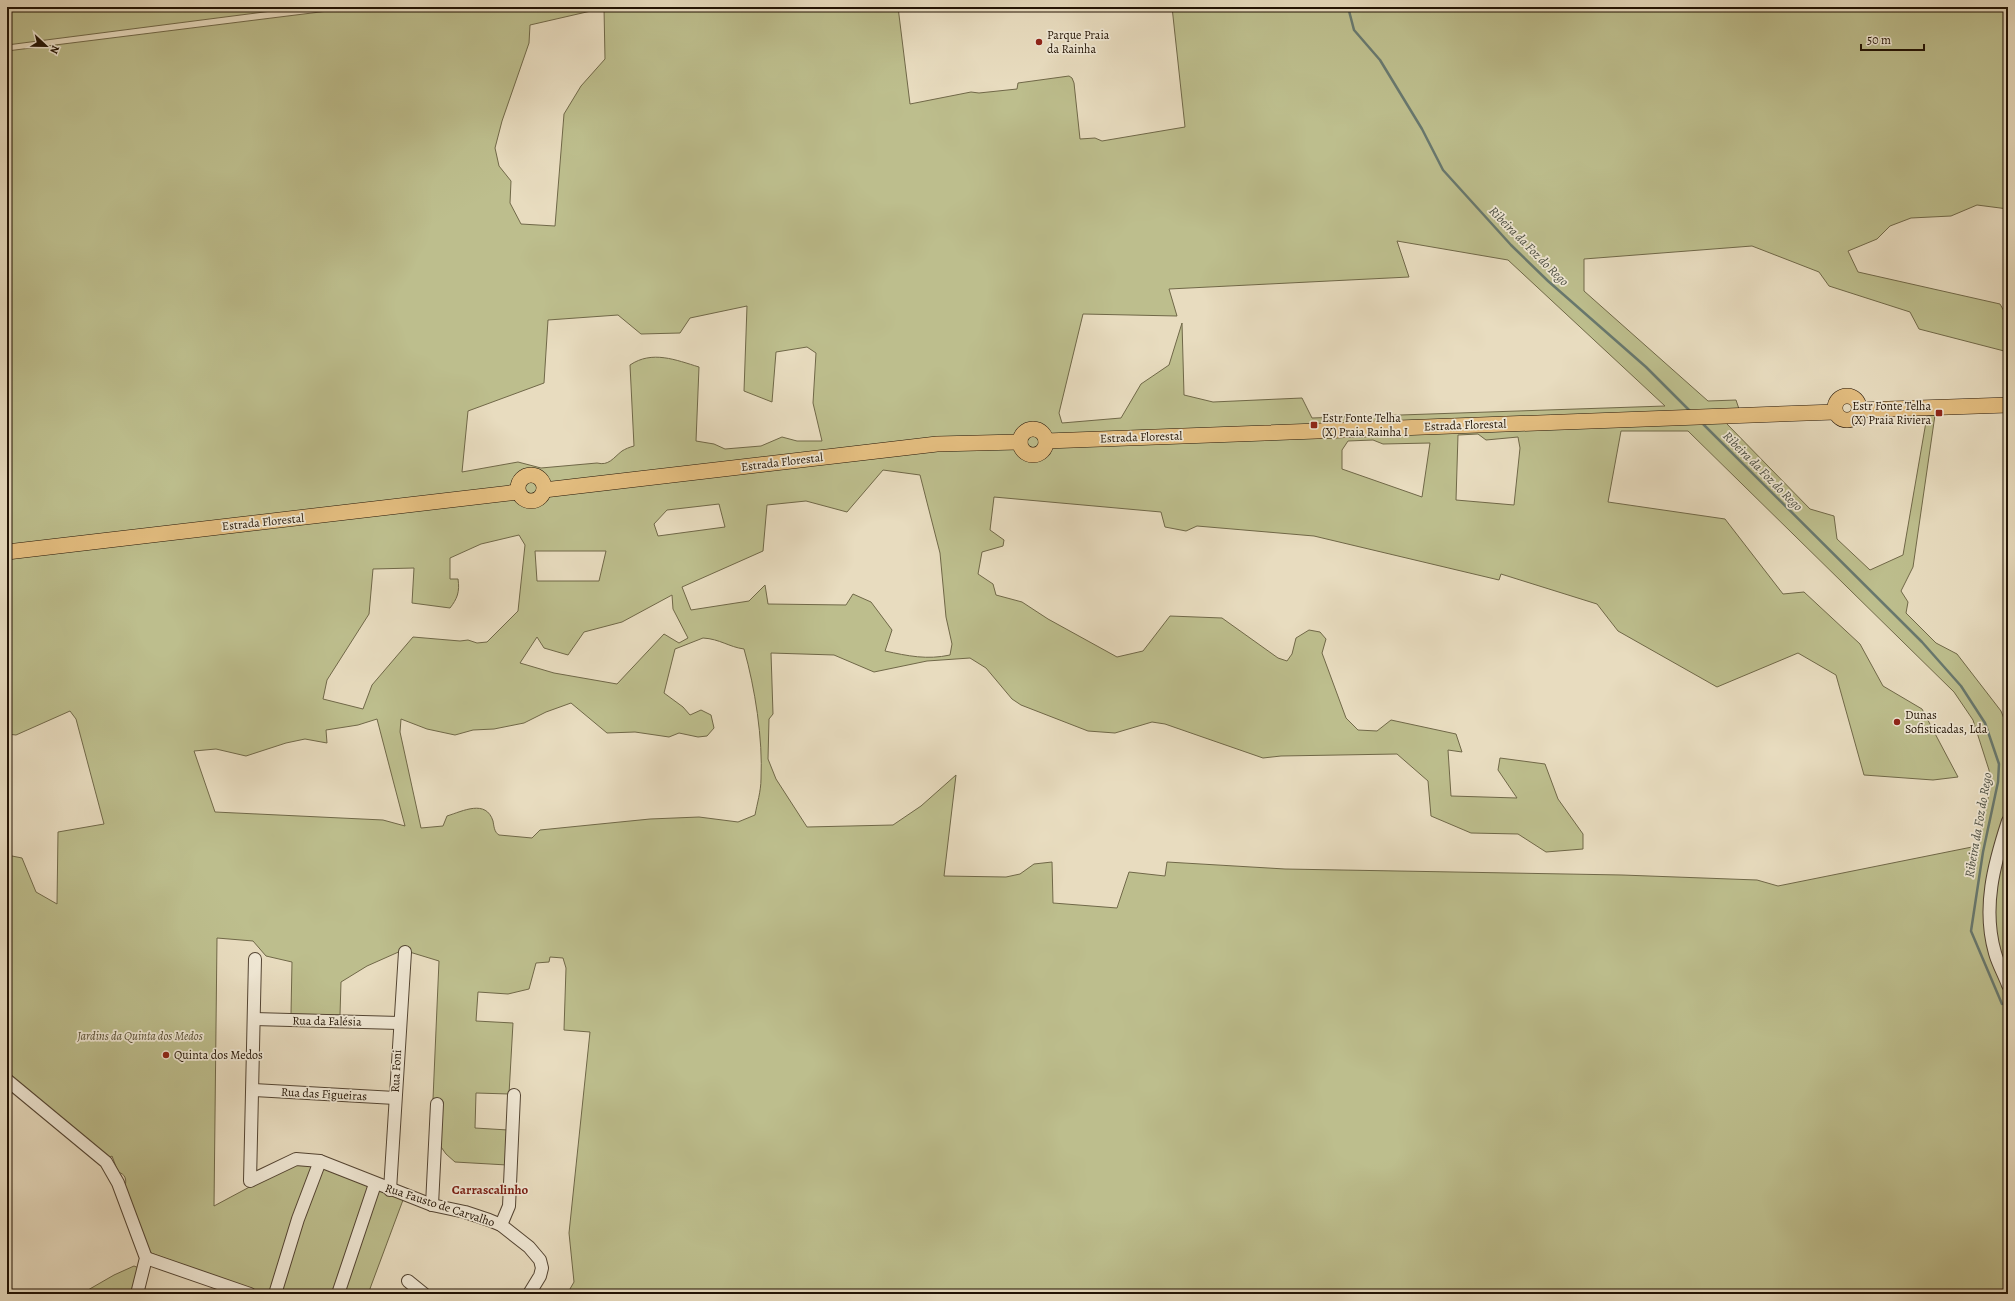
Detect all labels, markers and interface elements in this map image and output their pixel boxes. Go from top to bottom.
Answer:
north arrow [26,26,66,66]
scale bar [1861,26,1924,52]
place label: Parque Praia da Rainha [1047,27,1110,57]
text: 50 m [1867,32,1891,48]
marker: Parque Praia da Rainha [1034,37,1044,47]
text: N [46,43,63,56]
water label: Ribeira da Foz do Rego [1485,202,1573,290]
place label: Estr Fonte Telha (X) Praia Riviera [1851,398,1931,428]
marker: Estr Fonte Telha (X) Praia Riviera [1934,408,1944,418]
place label: Estr Fonte Telha (X) Praia Rainha I [1322,410,1408,440]
street label: Estrada Florestal [1423,416,1507,434]
marker: Estr Fonte Telha (X) Praia Rainha I [1309,420,1319,430]
water label: Ribeira da Foz do Rego [1719,427,1807,515]
street label: Estrada Florestal [1099,428,1183,446]
street label: Estrada Florestal [740,449,824,475]
street label: Estrada Florestal [221,510,305,534]
place label: Dunas Sofisticadas, Lda [1905,707,1988,737]
marker: Dunas Sofisticadas, Lda [1892,717,1902,727]
water label: Ribeira da Foz do Rego [1960,771,1996,879]
street label: Rua da Falésia [292,1012,362,1030]
park label: Jardins da Quinta dos Medos [76,1028,203,1044]
place label: Quinta dos Medos [174,1047,263,1063]
street label: Rua Foni [387,1049,405,1093]
marker: Quinta dos Medos [161,1050,171,1060]
street label: Rua das Figueiras [281,1084,368,1104]
street label: Rua Fausto de Carvalho [383,1180,497,1230]
district label: Carrascalinho [452,1181,529,1198]

